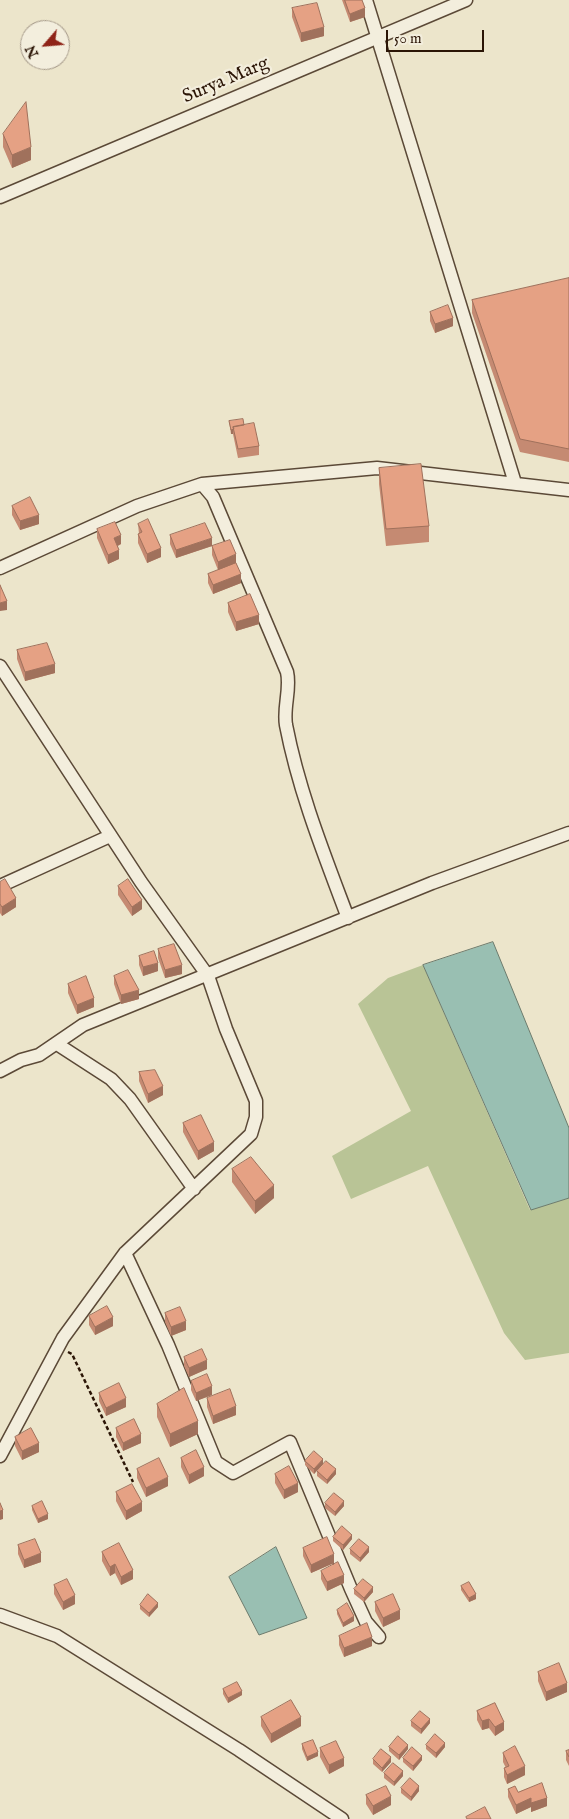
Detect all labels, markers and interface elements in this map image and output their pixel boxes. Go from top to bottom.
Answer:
north arrow [20,20,70,70]
scale bar [389,20,486,52]
text: 50 m [394,29,422,48]
text: N [22,42,43,61]
street label: Surya Marg [179,53,273,109]

